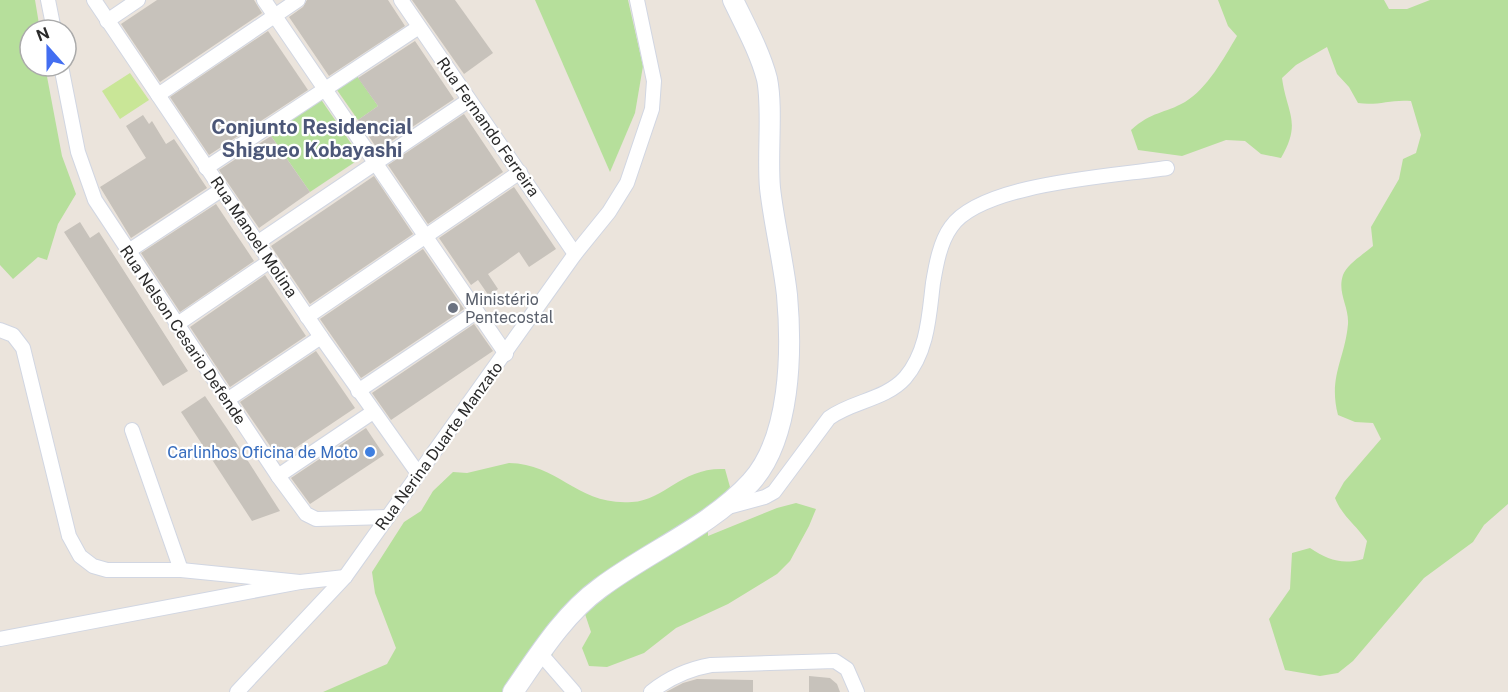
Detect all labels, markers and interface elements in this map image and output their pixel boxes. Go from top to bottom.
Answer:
north arrow [18,18,78,78]
text: N [34,23,52,46]
street label: Rua Fernando Ferreira [433,54,543,200]
district label: Conjunto Residencial Shigueo Kobayashi [211,115,413,162]
street label: Rua Manoel Molina [206,173,302,301]
street label: Rua Nelson Cesario Defende [116,242,250,428]
place label: Ministério Pentecostal [465,290,554,327]
marker: Ministério Pentecostal [446,301,460,315]
street label: Rua Nerina Duarte Manzato [371,358,507,534]
place label: Carlinhos Oficina de Moto [167,443,358,462]
marker: Carlinhos Oficina de Moto [363,445,377,459]

